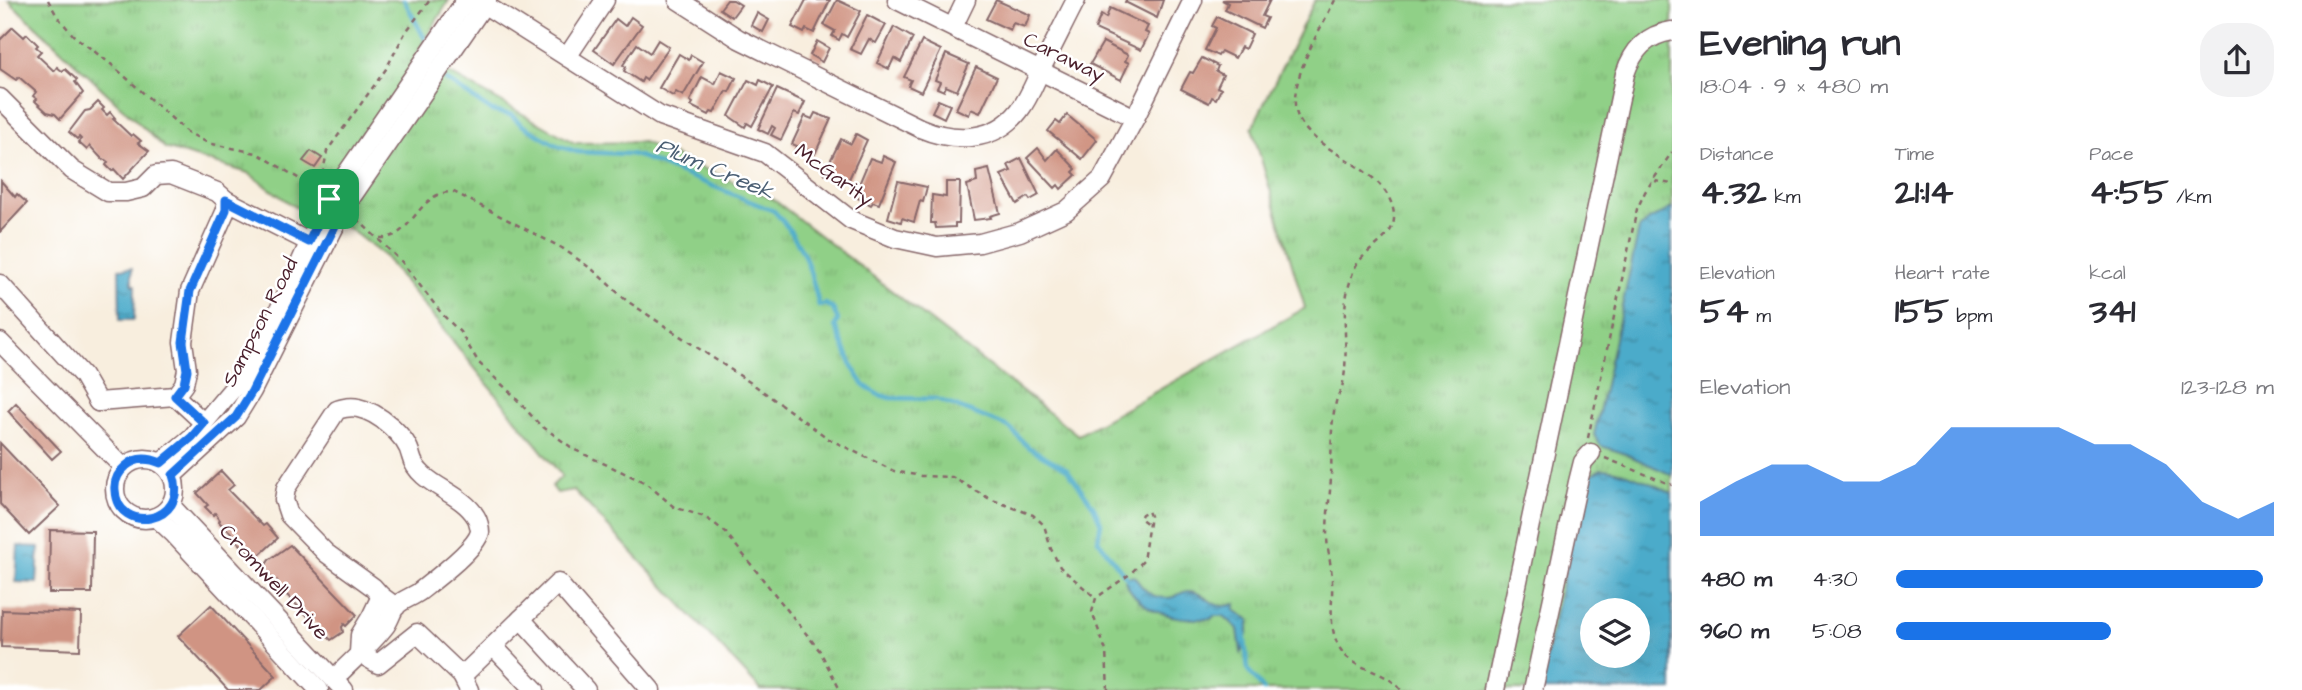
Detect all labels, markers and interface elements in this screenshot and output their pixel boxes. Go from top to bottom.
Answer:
text: Evening run [1700,18,1901,70]
button: share [2200,23,2274,97]
street label: Caraway [1018,25,1110,91]
text: 18:04 · 9 × 480 m [1700,70,1888,102]
water label: Plum Creek [651,130,780,209]
street label: McGarity [788,137,880,215]
text: Distance [1700,141,1774,168]
text: Time [1895,141,1934,168]
text: Pace [2089,141,2133,168]
text: 4.32 [1700,168,1767,217]
text: 21:14 [1895,168,1953,217]
text: 4:55 [2089,168,2169,217]
pin [299,169,359,229]
icon: arrive [310,180,348,218]
text: km [1767,184,1801,211]
text: /km [2169,184,2211,211]
street label: Sampson Road [215,252,306,392]
text: Elevation [1700,260,1775,287]
text: Heart rate [1895,260,1990,287]
text: kcal [2089,260,2126,287]
text: 54 [1700,287,1749,336]
text: 155 [1895,287,1949,336]
text: 341 [2089,287,2135,336]
text: m [1749,303,1771,330]
text: bpm [1949,303,1992,330]
text: Elevation [1700,371,1791,403]
text: 123–128 m [2181,371,2274,403]
street label: Cromwell Drive [213,518,335,646]
text: 480 m [1700,563,1772,595]
text: 4:30 [1812,563,1858,595]
map controls [1580,598,1650,668]
button: layers [1580,598,1650,668]
text: 960 m [1700,615,1769,647]
text: 5:08 [1812,615,1862,647]

